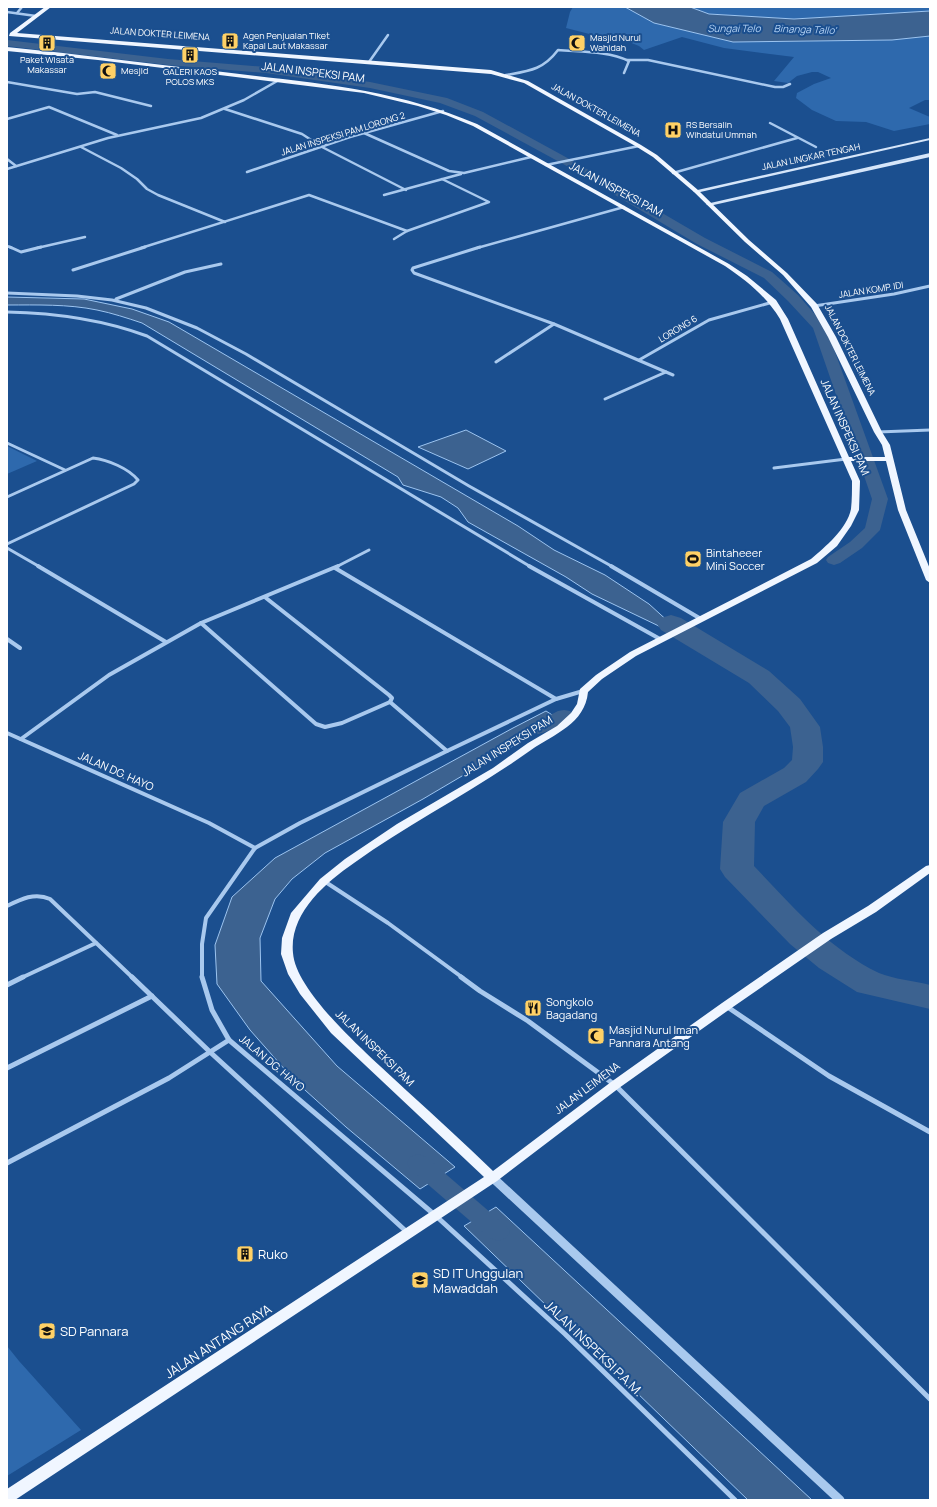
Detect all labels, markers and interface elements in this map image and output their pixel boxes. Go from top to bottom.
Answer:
water label: Sungai Telo [707,21,762,35]
water label: Binanga Tallo' [773,21,838,37]
street label: JALAN DOKTER LEIMENA [110,24,211,44]
place label: Agen Penjualan Tiket Kapal Laut Makassar [243,29,330,52]
building icon: Agen Penjualan Tiket Kapal Laut Makassar [220,31,240,51]
place label: Masjid Nurul Wahidah [590,31,641,54]
building icon: Paket Wisata Makassar [37,33,57,53]
mosque icon: Masjid Nurul Wahidah [567,33,587,53]
building icon: GALERI KAOS POLOS MKS [180,45,200,65]
place label: Paket Wisata Makassar [20,53,74,76]
street label: JALAN INSPEKSI PAM [261,58,366,85]
mosque icon: Mesjid [98,61,118,81]
place label: Mesjid [121,64,148,77]
place label: GALERI KAOS POLOS MKS [163,65,217,88]
street label: JALAN DOKTER LEIMENA [549,80,643,140]
street label: JALAN INSPEKSI PAM LORONG 2 [279,108,407,159]
place label: RS Bersalin Wihdatul Ummah [686,118,757,141]
hospital icon: RS Bersalin Wihdatul Ummah [663,120,683,140]
street label: JALAN LINGKAR TENGAH [760,140,861,173]
street label: JALAN INSPEKSI PAM [567,158,666,220]
street label: JALAN KOMP. IDI [838,278,904,301]
street label: JALAN DOKTER LEIMENA [822,302,879,398]
street label: LORONG 6 [656,312,700,345]
street label: JALAN INSPEKSI PAM [817,376,873,477]
place label: Bintaheeer Mini Soccer [706,545,765,573]
sports icon: Bintaheeer Mini Soccer [683,549,703,569]
street label: JALAN INSPEKSI PAM [459,712,555,779]
street label: JALAN DG. HAYO [76,747,156,794]
place label: Songkolo Bagadang [546,994,597,1022]
restaurant icon: Songkolo Bagadang [523,998,543,1018]
street label: JALAN INSPEKSI PAM [333,1006,418,1089]
place label: Masjid Nurul Iman Pannara Antang [609,1022,698,1050]
mosque icon: Masjid Nurul Iman Pannara Antang [586,1026,606,1046]
street label: JALAN DG. HAYO [236,1031,308,1094]
street label: JALAN LEIMENA [551,1058,623,1117]
building icon: Ruko [235,1244,255,1264]
place label: Ruko [258,1245,288,1263]
place label: SD IT Unggulan Mawaddah [433,1264,523,1297]
school or university icon: SD IT Unggulan Mawaddah [410,1270,430,1290]
street label: JALAN INSPEKSI P.A.M. [540,1296,648,1400]
street label: JALAN ANTANG RAYA [161,1300,275,1382]
school or university icon: SD Pannara [37,1321,57,1341]
place label: SD Pannara [60,1322,128,1340]

